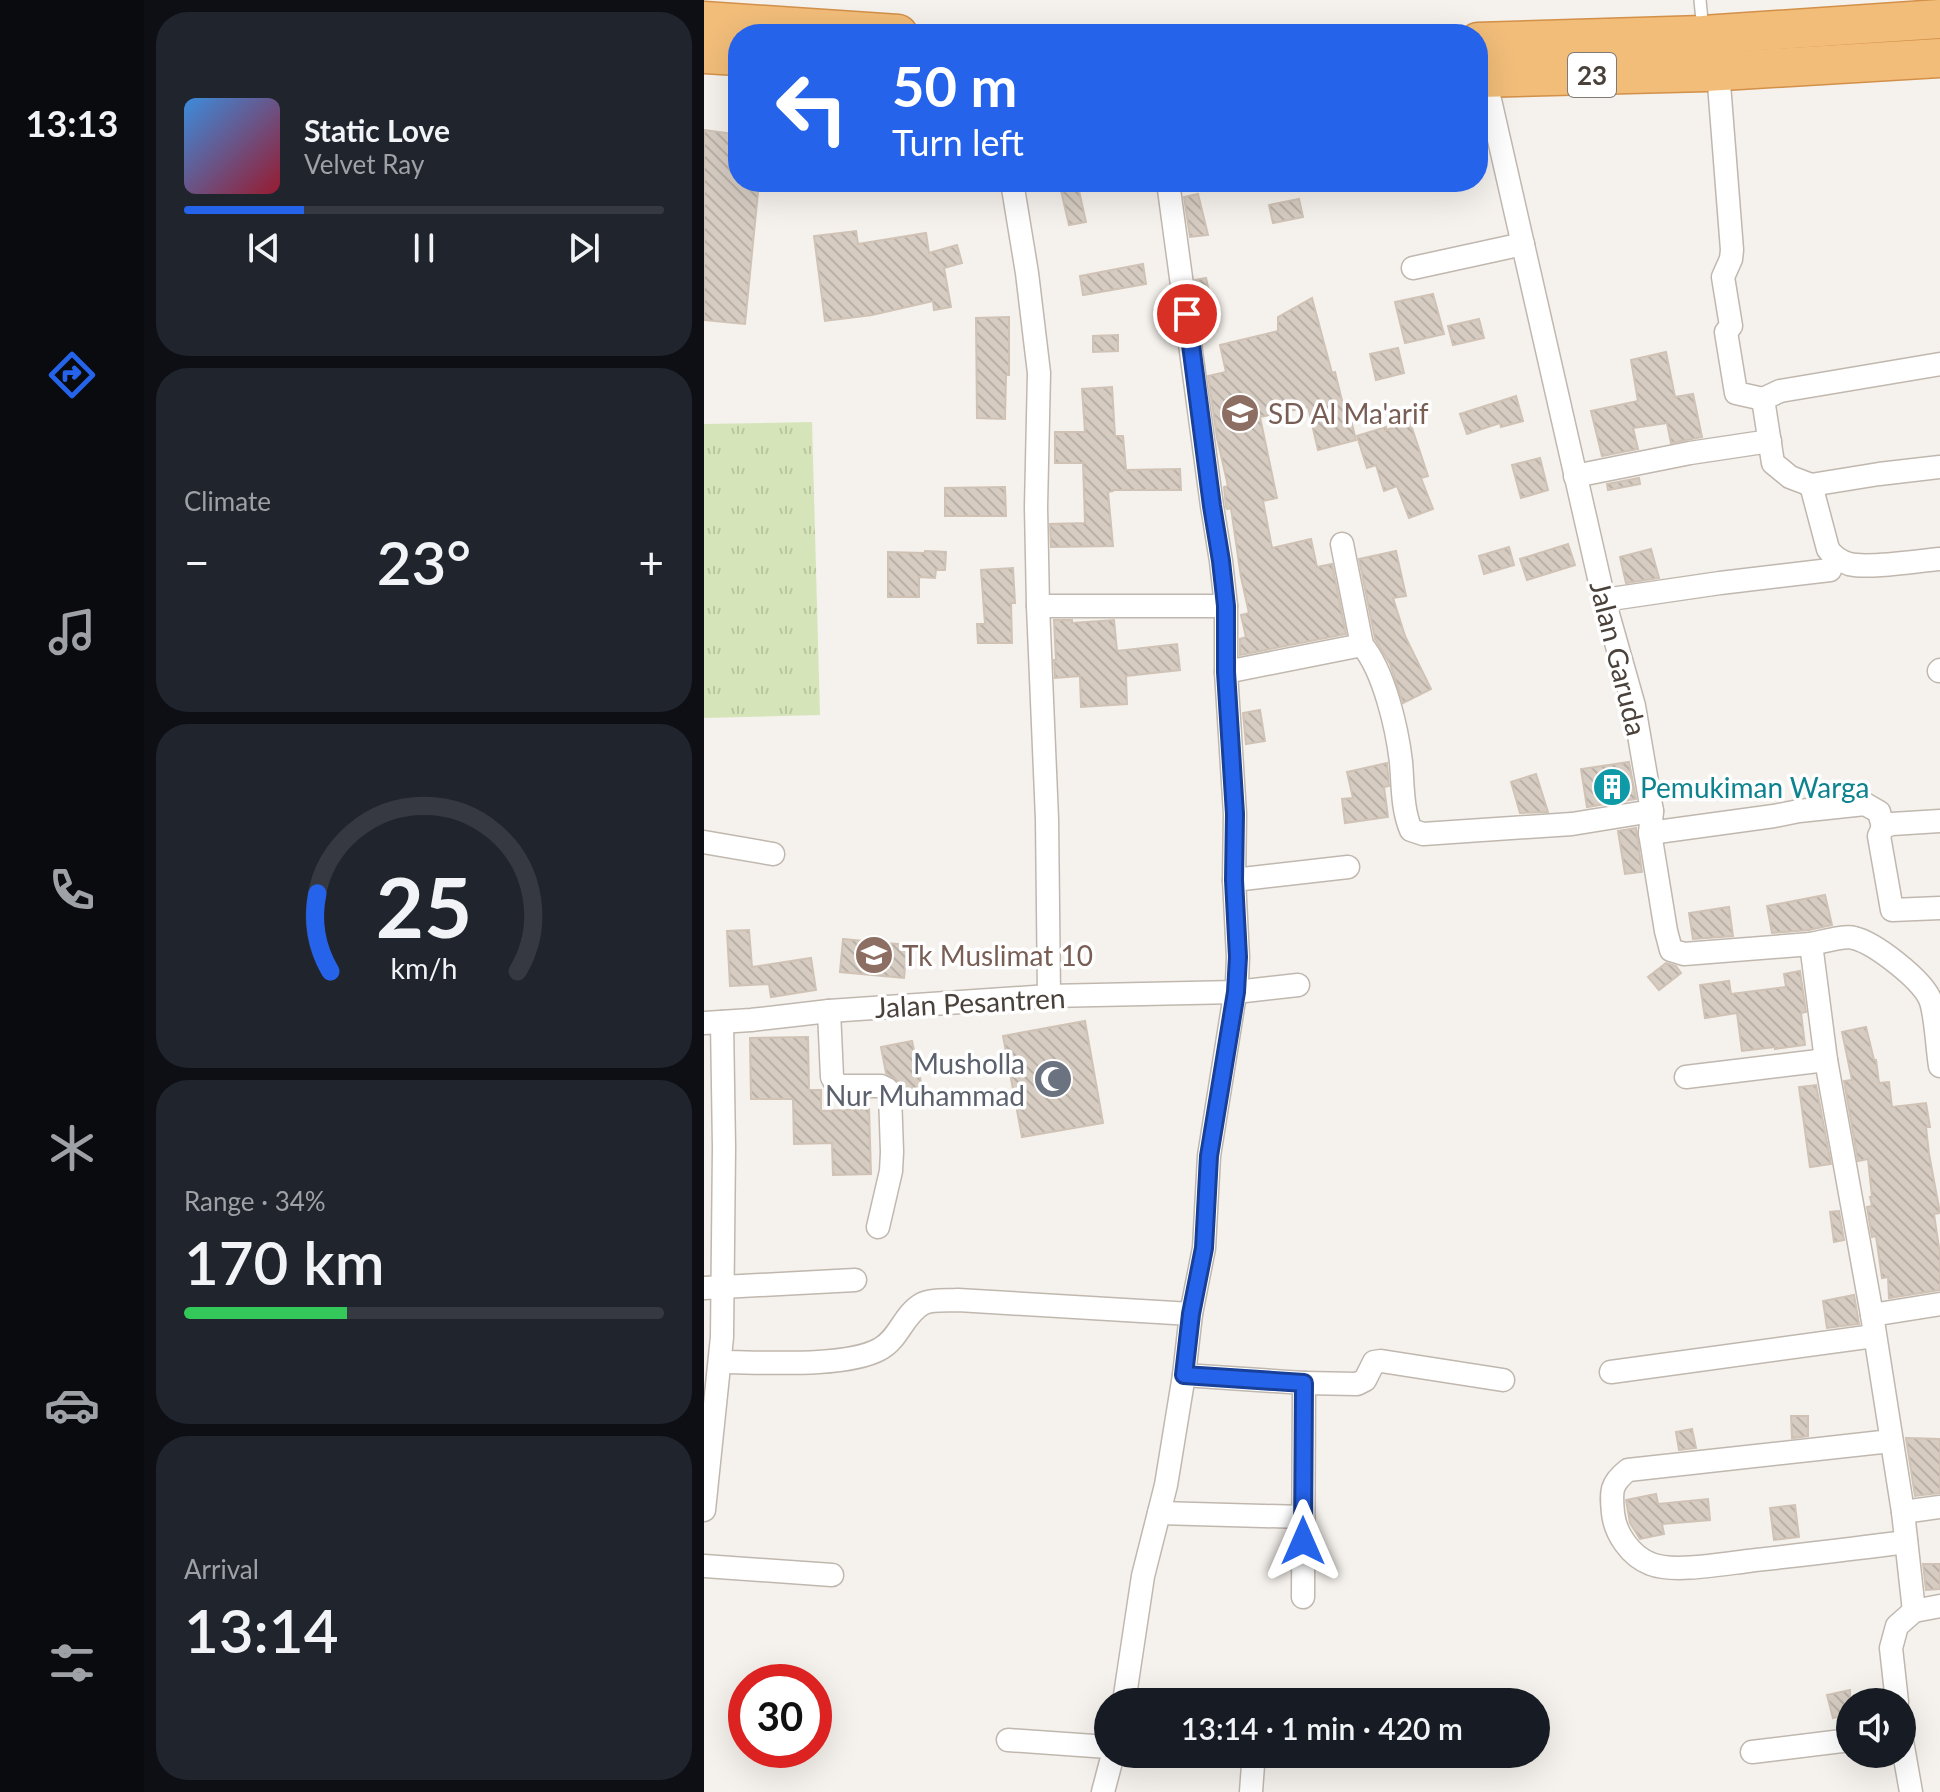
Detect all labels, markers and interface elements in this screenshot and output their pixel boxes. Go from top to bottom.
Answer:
text: 50 m [892,52,1017,119]
road number: 23 [1568,53,1616,97]
icon: left [760,56,864,160]
text: 13:13 [26,101,118,145]
text: Static Love [304,112,450,148]
text: Turn left [892,120,1024,164]
text: Velvet Ray [304,148,424,180]
icon: previous [242,226,286,270]
icon: pause [402,226,446,270]
icon: next [562,226,606,270]
pin [1153,280,1221,348]
icon: arrive [1165,292,1209,336]
icon: directions [44,347,100,403]
school or university icon: SD Al Ma'arif [1219,392,1261,434]
place label: SD Al Ma'arif [1268,396,1429,430]
text: Climate [184,485,271,517]
text: 23° [377,526,471,598]
text: − [184,536,210,588]
text: + [638,536,664,588]
street label: Jalan Garuda [1583,577,1655,739]
icon: music [44,604,100,660]
building icon: Pemukiman Warga [1591,766,1633,808]
place label: Pemukiman Warga [1640,770,1869,804]
text: 25 [376,856,472,956]
icon: phone [44,862,100,918]
school or university icon: Tk Muslimat 10 [853,934,895,976]
place label: Tk Muslimat 10 [902,938,1093,972]
text: km/h [391,951,457,985]
street label: Jalan Pesantren [874,980,1066,1024]
place label: Musholla Nur Muhammad [825,1046,1025,1112]
mosque icon: Musholla Nur Muhammad [1032,1058,1074,1100]
icon: climate [44,1120,100,1176]
text: Range · 34% [184,1185,326,1217]
text: 170 km [184,1226,385,1298]
icon: car [44,1377,100,1433]
position arrow [1261,1499,1345,1583]
text: Arrival [184,1553,259,1585]
text: 13:14 [184,1594,338,1666]
icon: filters [44,1635,100,1691]
speed limit sign: 30 [728,1664,832,1768]
map controls [1836,1688,1916,1768]
button: sound [1836,1688,1916,1768]
text: 13:14 · 1 min · 420 m [1181,1710,1463,1746]

